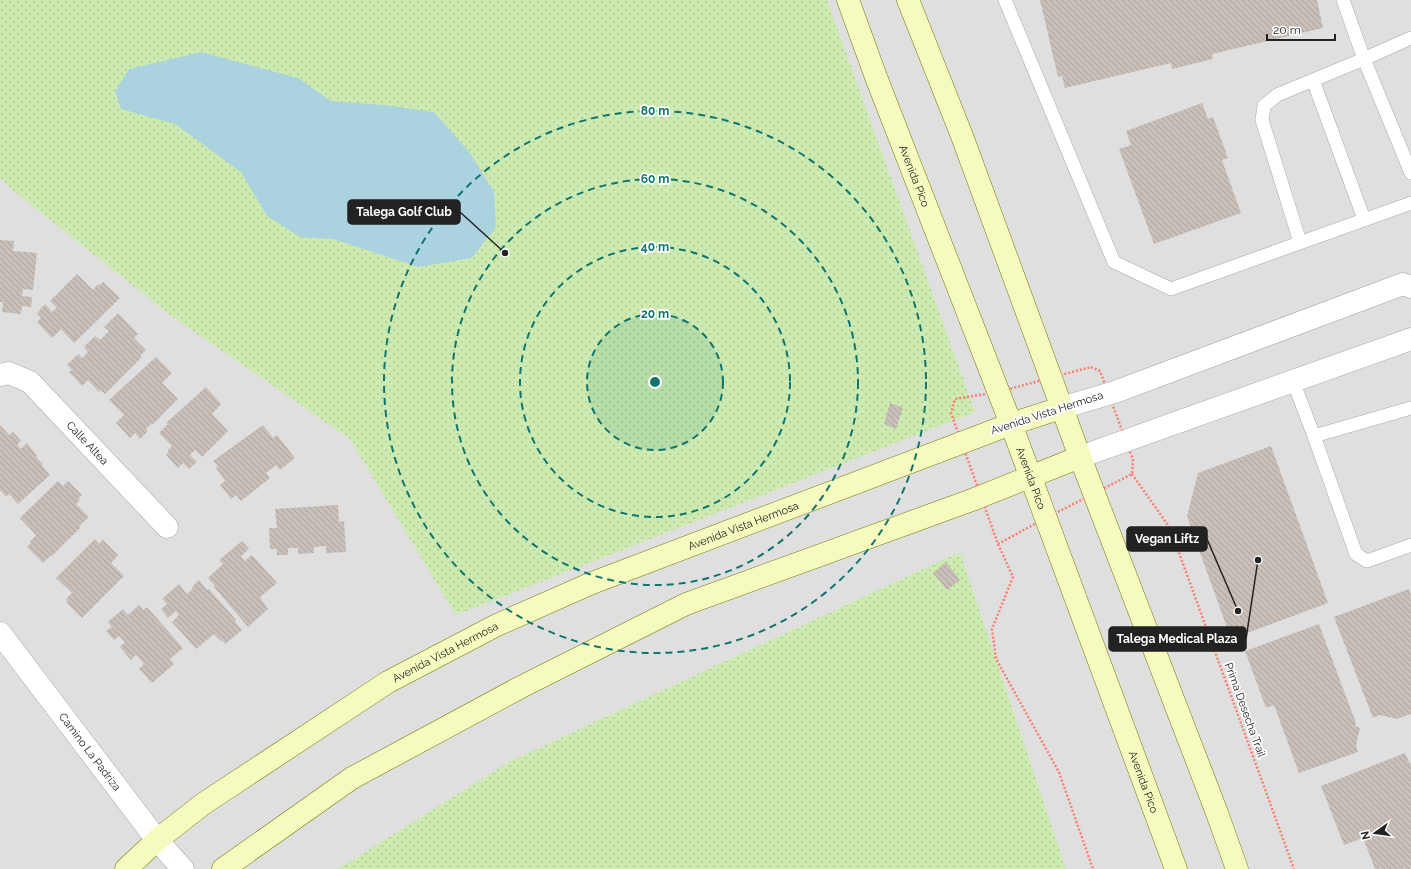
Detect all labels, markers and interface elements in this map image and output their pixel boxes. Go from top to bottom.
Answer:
scale bar [1267,16,1335,42]
text: 20 m [1273,23,1301,37]
text: 80 m [641,104,669,118]
street label: Avenida Pico [897,143,933,209]
text: 60 m [641,172,669,186]
callout: Talega Golf Club [348,200,460,224]
text: Talega Golf Club [356,205,452,219]
text: 40 m [641,240,669,254]
text: 20 m [641,307,669,321]
centre of rings [648,375,662,389]
street label: Avenida Vista Hermosa [989,389,1105,437]
street label: Calle Altea [64,419,111,467]
street label: Avenida Pico [1014,445,1049,512]
street label: Avenida Vista Hermosa [686,499,800,553]
callout: Vegan Liftz [1127,527,1207,551]
text: Vegan Liftz [1135,532,1199,546]
street label: Avenida Vista Hermosa [390,619,500,685]
callout: Talega Medical Plaza [1109,627,1246,651]
text: Talega Medical Plaza [1117,632,1238,646]
street label: Prima Desecha Trail [1222,661,1268,759]
street label: Camino La Padriza [56,710,124,793]
street label: Avenida Pico [1126,749,1161,815]
north arrow [1355,813,1395,853]
text: N [1358,830,1373,841]

